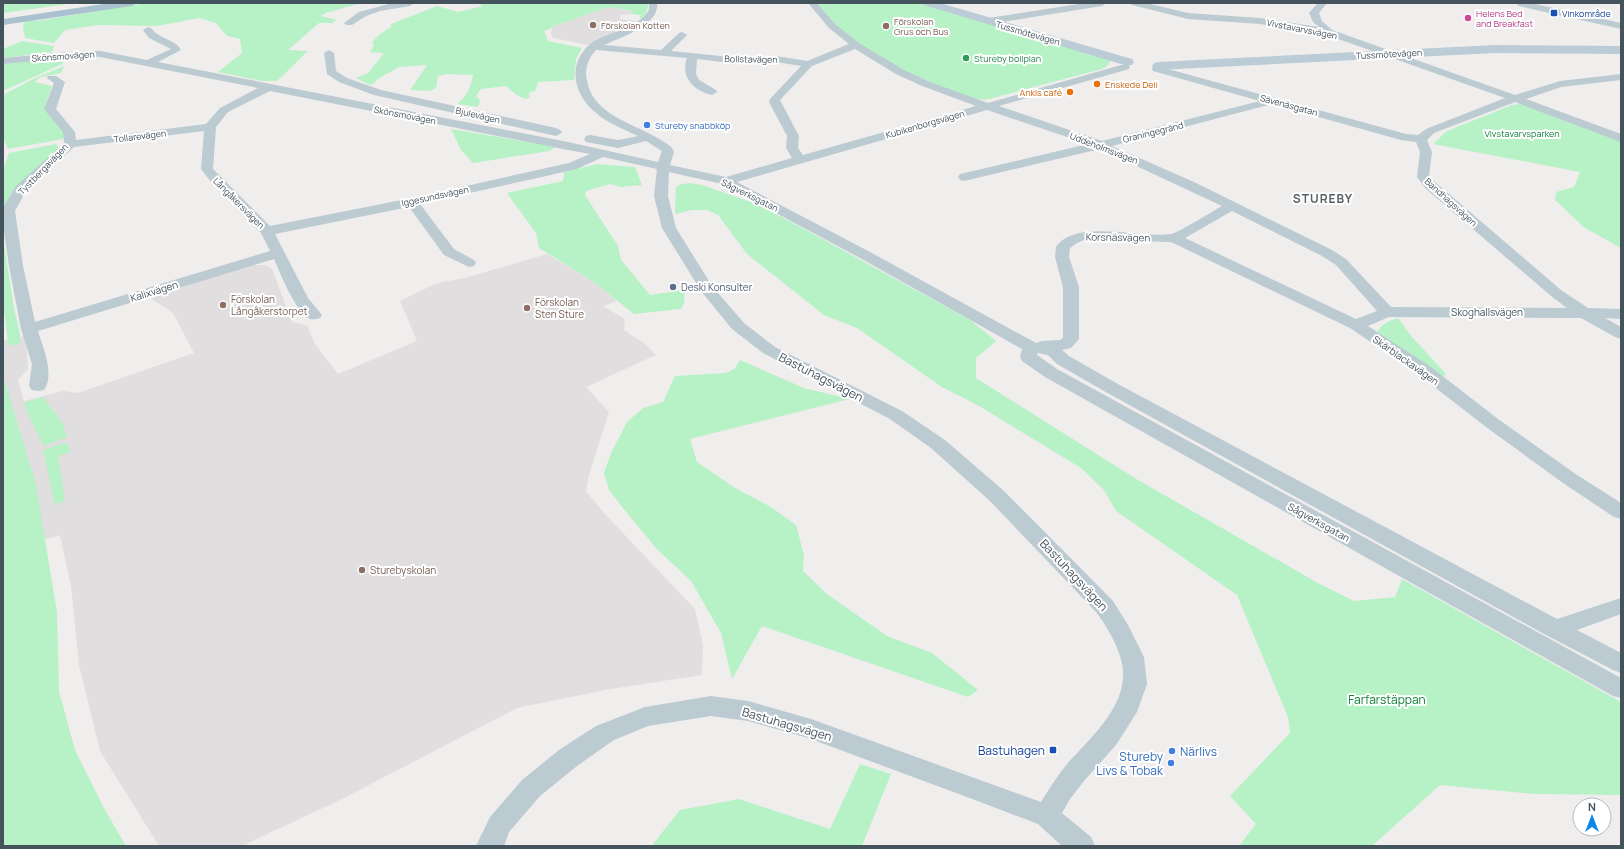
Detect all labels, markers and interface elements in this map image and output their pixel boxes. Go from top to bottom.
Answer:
place label: Helens Bed and Breakfast [1476,7,1534,30]
place label: Vinkområde [1562,7,1611,20]
marker: Vinkområde [1549,8,1559,18]
marker: Helens Bed and Breakfast [1463,13,1473,23]
place label: Förskolan Grus och Bus [894,15,949,38]
street label: Vivstavarvsvägen [1266,16,1338,42]
street label: Tussmötevägen [994,18,1062,48]
place label: Förskolan Kotten [601,19,670,32]
marker: Förskolan Kotten [588,20,598,30]
marker: Förskolan Grus och Bus [881,21,891,31]
street label: Tussmötevägen [1356,46,1422,62]
street label: Skönsmovägen [31,47,95,65]
street label: Bollstavägen [724,52,778,66]
place label: Stureby bollplan [974,52,1041,65]
marker: Stureby bollplan [961,53,971,63]
place label: Enskede Deli [1105,78,1158,91]
marker: Enskede Deli [1092,79,1102,89]
place label: Ankis café [1019,86,1062,99]
marker: Ankis café [1065,87,1075,97]
street label: Sävenäsgatan [1259,91,1319,119]
street label: Skönsmovägen [373,103,437,127]
street label: Bjulevägen [454,104,502,126]
street label: Kubikenborgsvägen [884,107,966,141]
street label: Graningegränd [1121,118,1185,146]
place label: Stureby snabbköp [655,119,730,132]
marker: Stureby snabbköp [642,120,652,130]
street label: Tollarevägen [113,126,167,146]
park label: Vivstavarvsparken [1485,127,1559,140]
street label: Uddeholmsvägen [1068,129,1140,167]
street label: Tystbergavägen [15,140,71,198]
street label: Långåkersvägen [210,174,268,232]
street label: Bandhagsvägen [1422,175,1480,229]
street label: Sågverksgatan [719,176,781,214]
street label: Iggesundsvägen [400,183,470,209]
district label: STUREBY [1293,190,1353,207]
street label: Korsnäsvägen [1086,229,1150,245]
street label: Kalixvägen [128,277,180,305]
place label: Deski Konsulter [681,280,753,294]
marker: Deski Konsulter [668,282,678,292]
place label: Förskolan Långåkerstorpet [231,292,308,318]
place label: Förskolan Sten Sture [535,295,584,321]
marker: Förskolan Långåkerstorpet [218,300,228,310]
marker: Förskolan Sten Sture [522,303,532,313]
street label: Skoghallsvägen [1451,305,1523,319]
street label: Skärblackavägen [1370,332,1442,388]
street label: Bastuhagsvägen [776,348,866,406]
street label: Sågverksgatan [1285,499,1353,545]
street label: Bastuhagsvägen [1036,535,1112,615]
place label: Sturebyskolan [370,563,436,577]
marker: Sturebyskolan [357,565,367,575]
park label: Farfarstäppan [1348,691,1426,708]
street label: Bastuhagsvägen [740,703,834,745]
place label: Bastuhagen [978,742,1045,759]
place label: Närlivs [1180,743,1217,760]
marker: Bastuhagen [1048,745,1058,755]
marker: Närlivs [1167,746,1177,756]
place label: Stureby Livs & Tobak [1096,748,1164,779]
marker: Stureby Livs & Tobak [1166,758,1176,768]
north arrow [1572,797,1612,837]
text: N [1588,799,1596,814]

